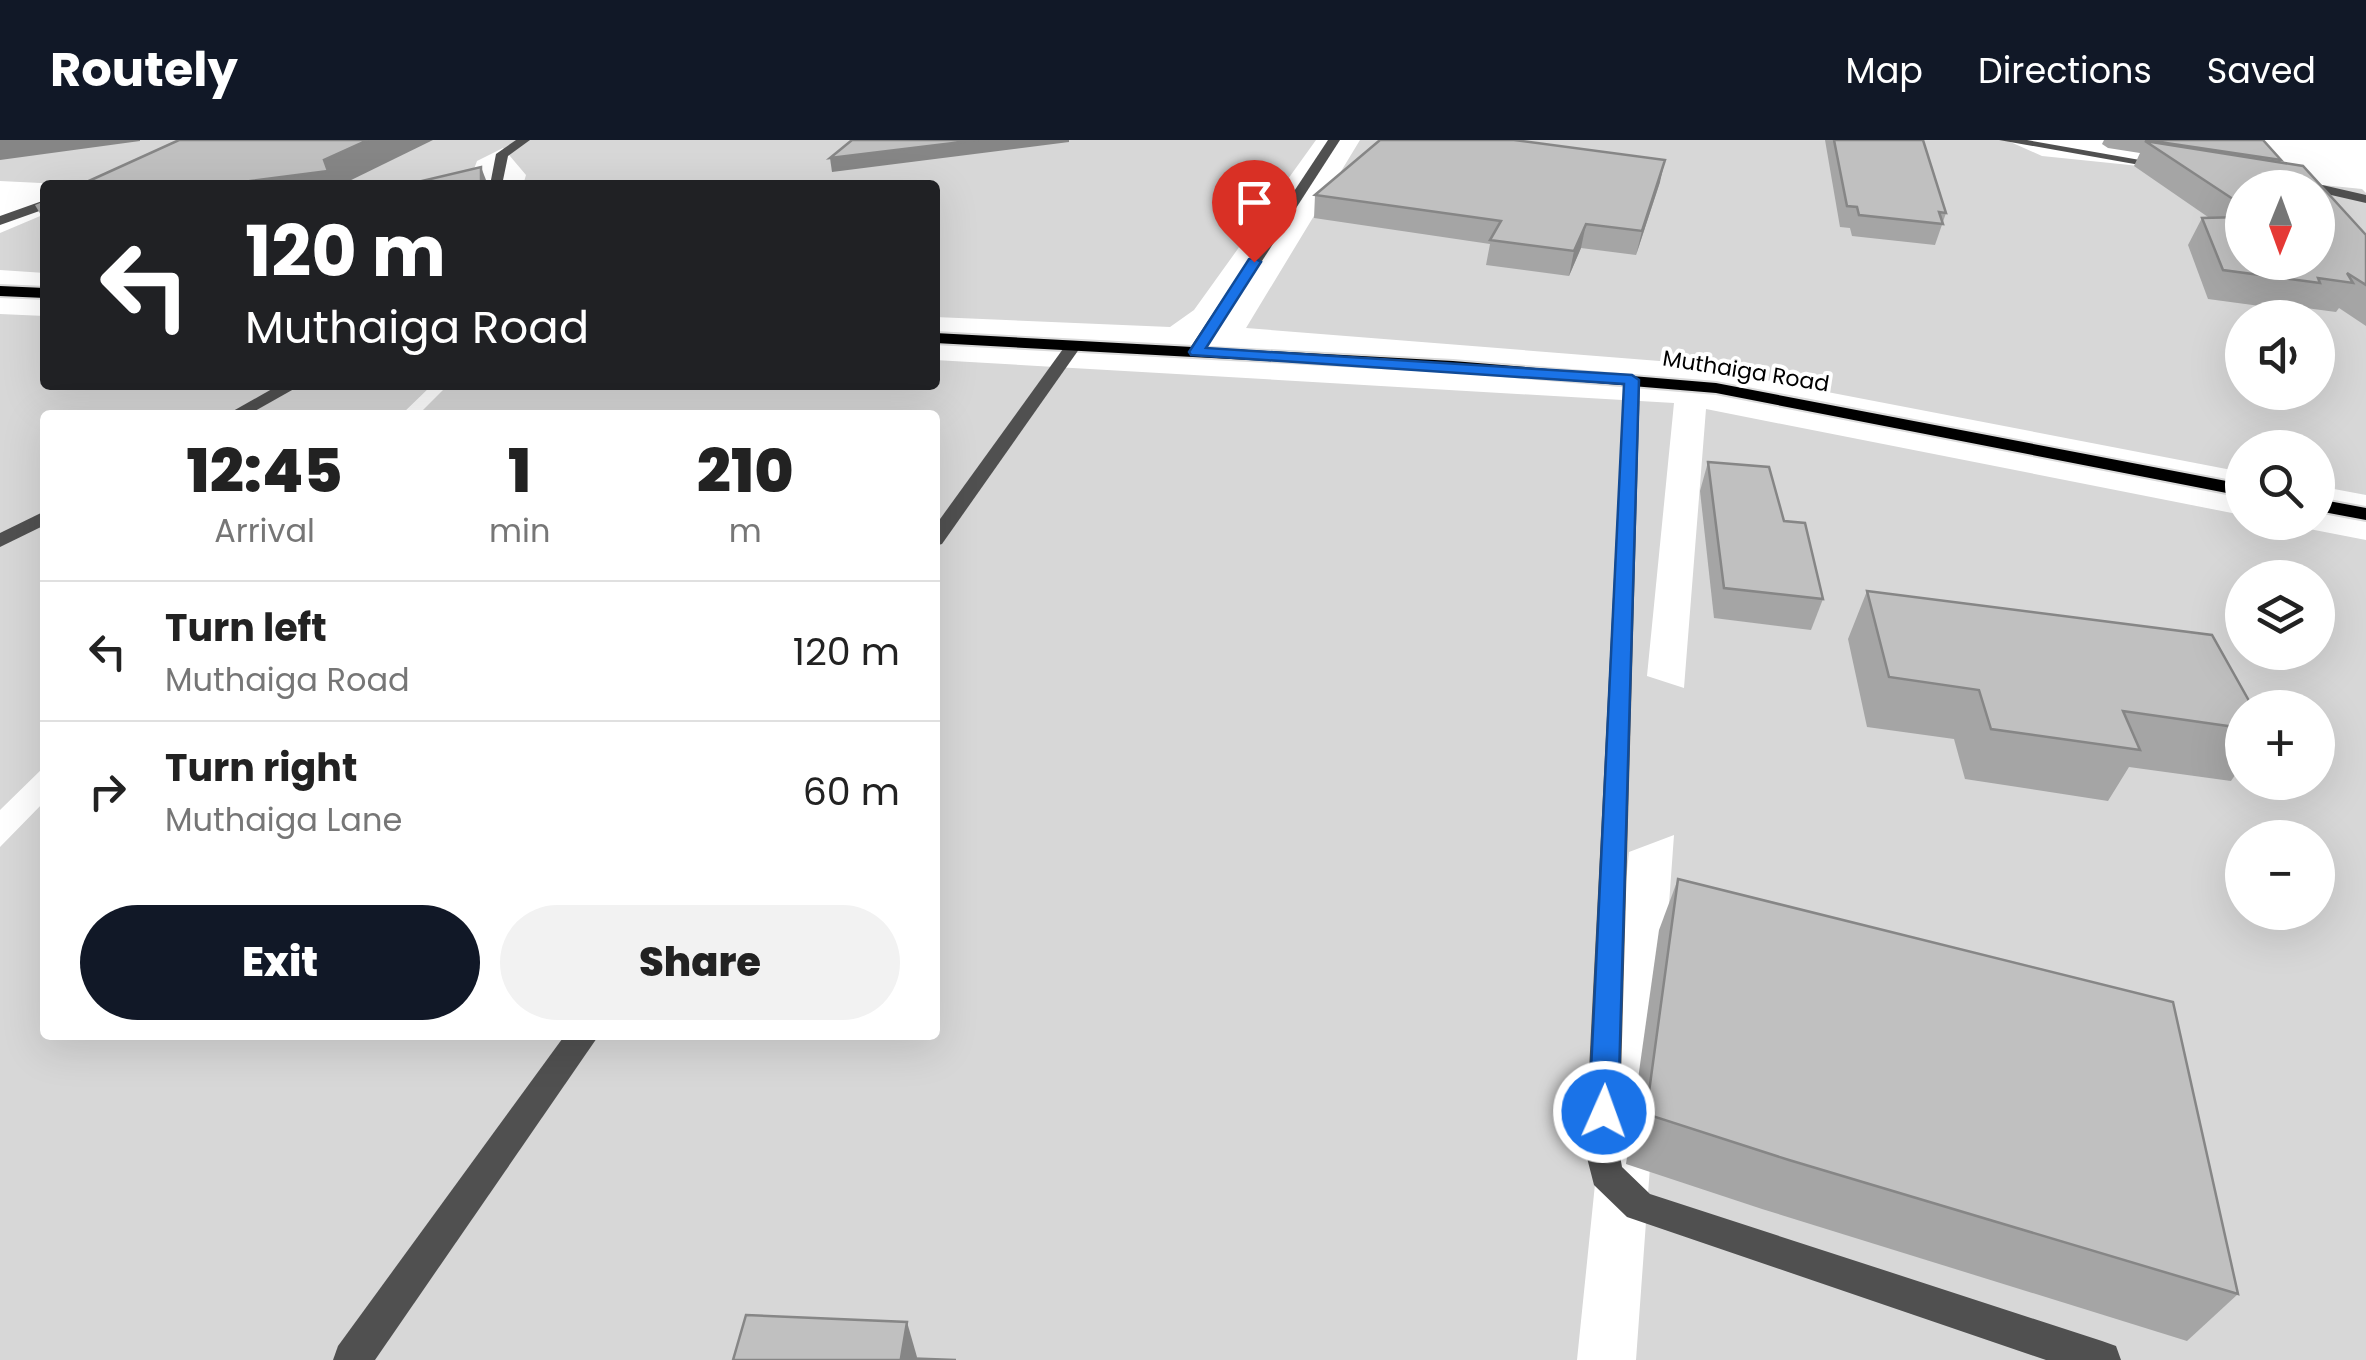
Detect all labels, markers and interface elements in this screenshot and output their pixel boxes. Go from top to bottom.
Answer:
text: Routely [50,36,238,103]
text: Map [1846,46,1923,95]
text: Directions [1978,46,2152,95]
text: Saved [2207,46,2316,95]
pin [1212,160,1297,263]
north arrow [2225,170,2335,280]
map controls [2225,170,2335,930]
icon: arrive [1227,175,1282,230]
text: 120 m [245,202,446,301]
icon: left [80,220,210,350]
text: Muthaiga Road [245,296,589,359]
button: sound [2225,300,2335,410]
street label: Muthaiga Road [1661,343,1831,399]
text: 12:45 [186,429,343,513]
text: 1 [508,429,531,513]
text: 210 [697,429,794,513]
button: search [2225,430,2335,540]
text: Arrival [214,508,315,553]
text: min [489,508,550,553]
text: m [729,508,762,553]
button: layers [2225,560,2335,670]
text: Turn left [165,601,327,654]
icon: left [80,624,135,679]
text: 120 m [793,625,900,678]
text: Muthaiga Road [165,657,410,702]
button: + [2225,690,2335,800]
text: Turn right [165,741,357,794]
icon: right [80,764,135,819]
text: 60 m [803,765,900,818]
text: Muthaiga Lane [165,797,402,842]
button: − [2225,820,2335,930]
button: Exit [80,905,480,1020]
button: Share [500,905,900,1020]
position arrow [1552,1060,1656,1164]

